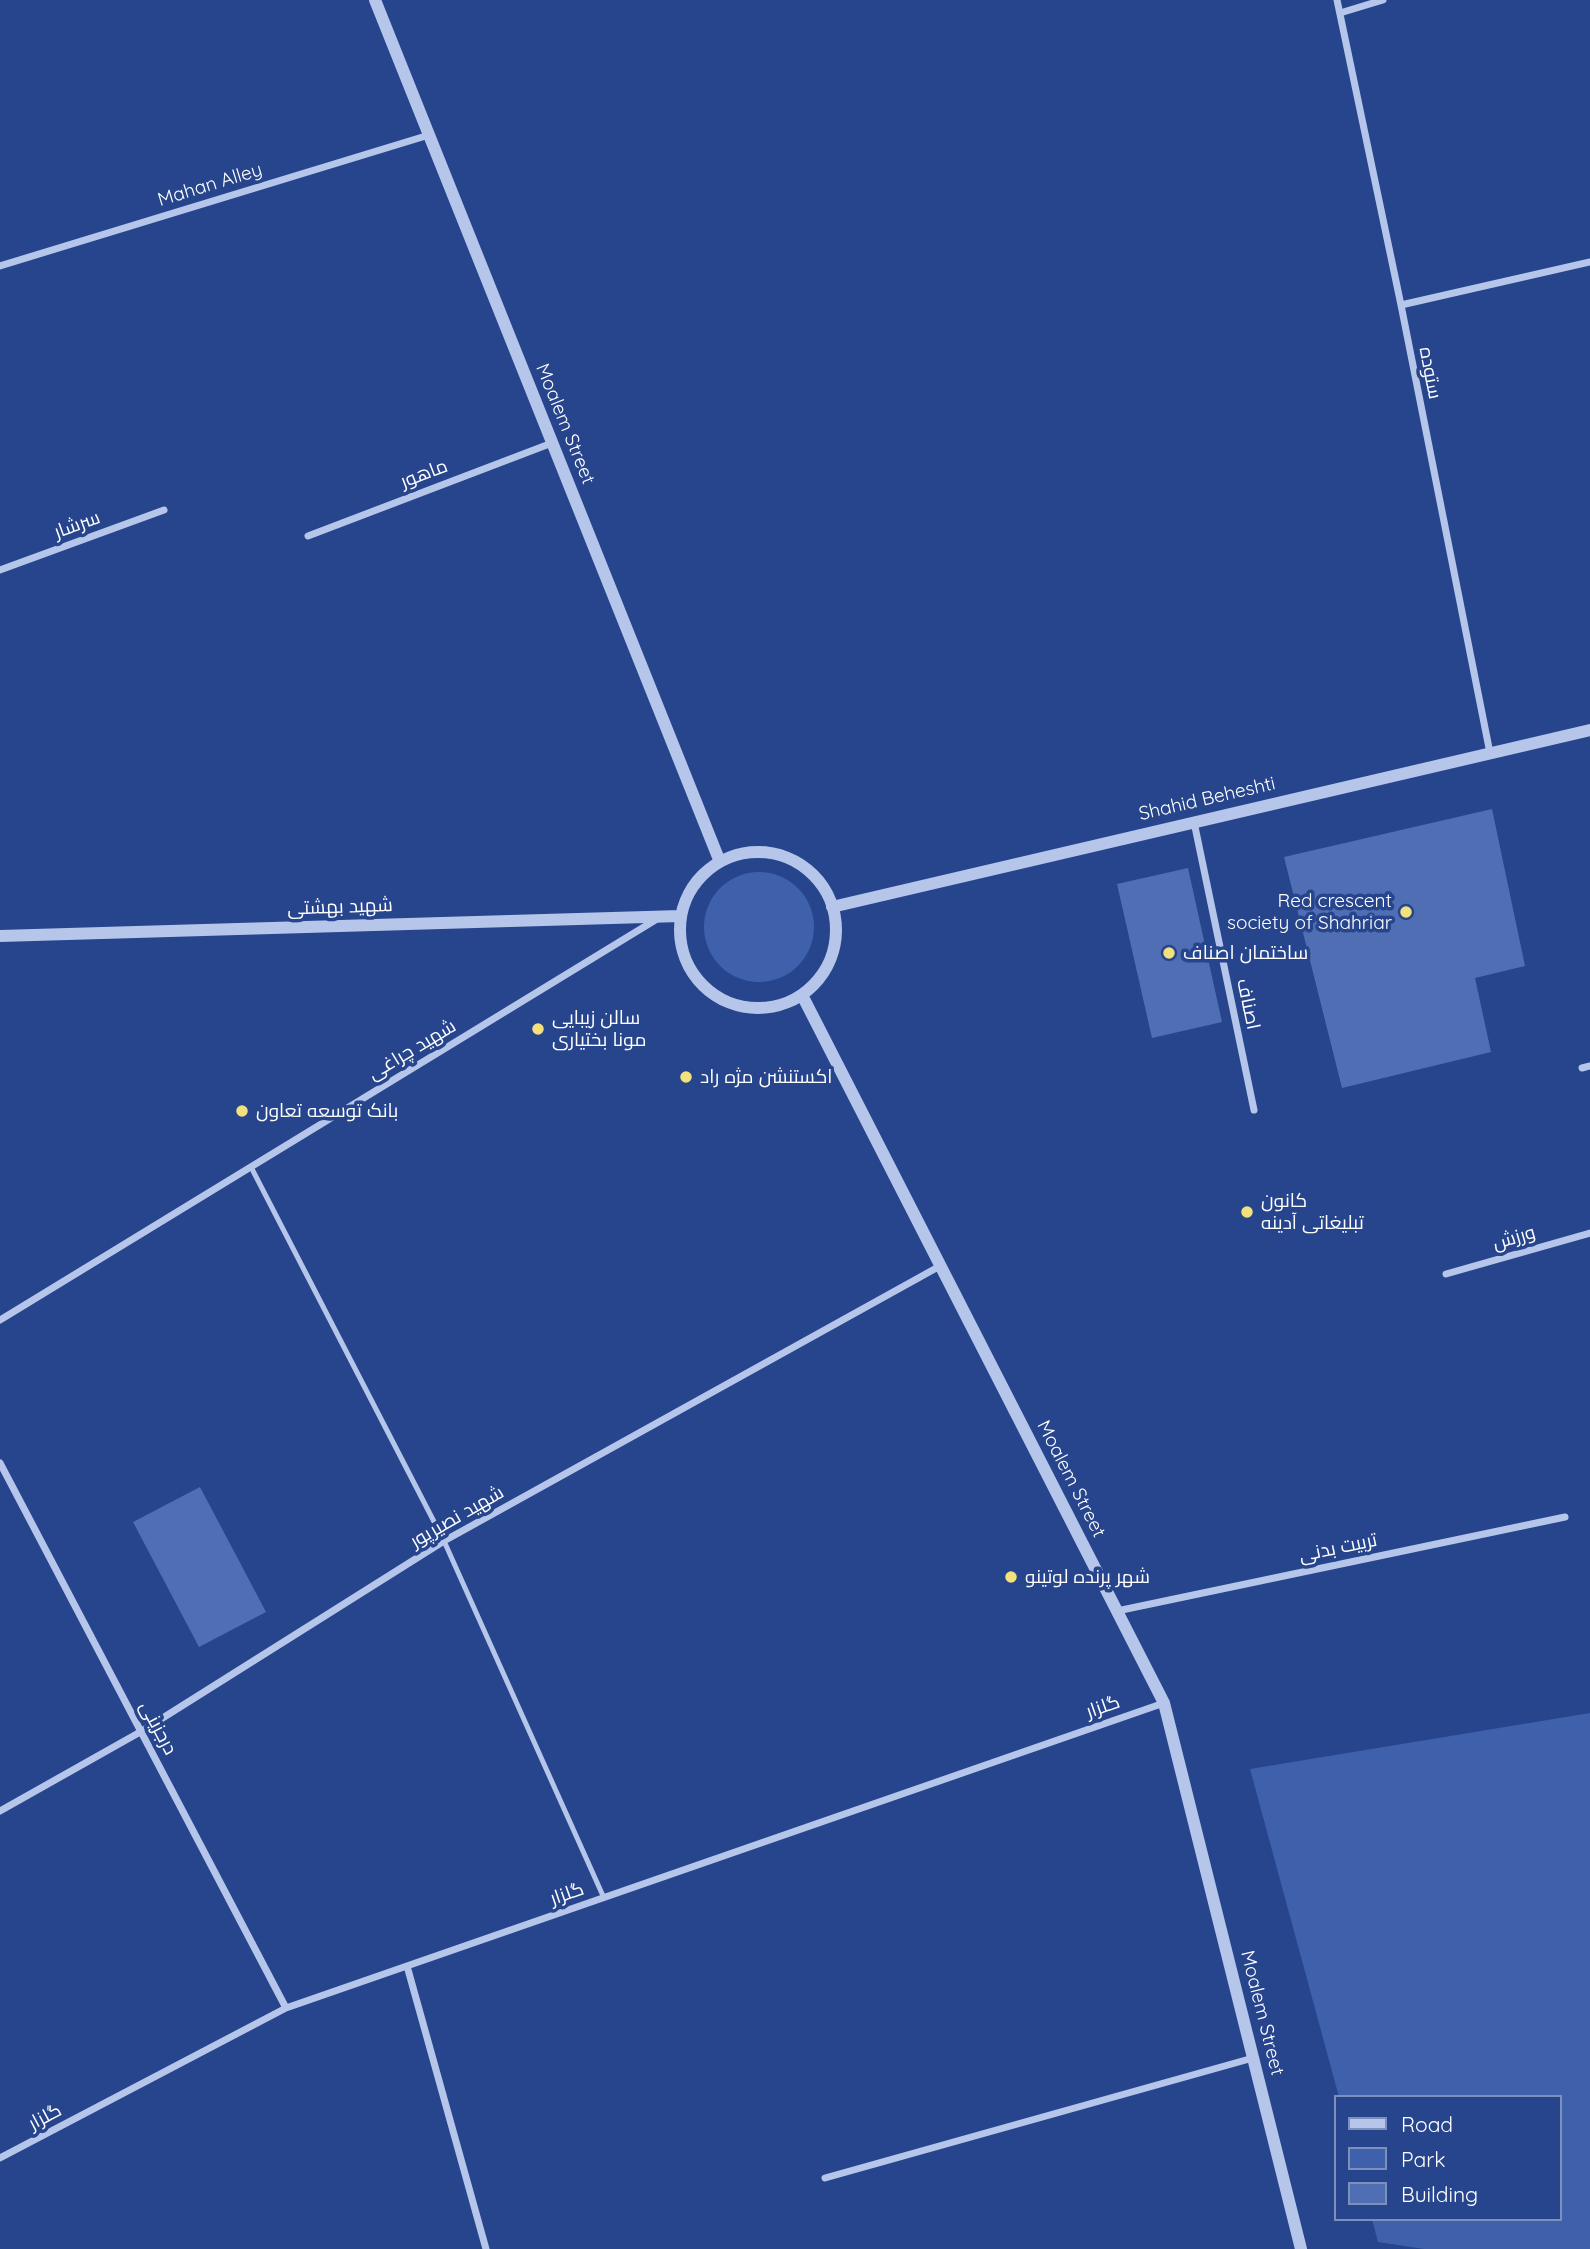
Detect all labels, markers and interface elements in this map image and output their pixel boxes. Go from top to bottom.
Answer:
street label: Mahan Alley [155,158,265,212]
street label: ستوده [1414,345,1446,401]
street label: Moalem Street [530,360,600,488]
street label: ماهور [397,455,451,493]
street label: سرشار [51,506,103,544]
street label: Shahid Beheshti [1137,772,1277,826]
place label: Red crescent society of Shahriar [1227,890,1392,934]
street label: شهید بهشتی [287,894,393,920]
marker: Red crescent society of Shahriar [1398,904,1414,920]
place label: ساختمان اصناف [1183,942,1308,964]
marker: ساختمان اصناف [1161,945,1177,961]
street label: اصناف [1231,976,1265,1032]
place label: سالن زیبایی مونا بختیاری [552,1007,646,1051]
street label: شهید چراغی [364,1015,460,1085]
marker: سالن زیبایی مونا بختیاری [530,1021,546,1037]
place label: اکستنشن مژه راد [700,1066,832,1088]
marker: اکستنشن مژه راد [678,1069,694,1085]
place label: بانک توسعه تعاون [256,1100,398,1122]
marker: بانک توسعه تعاون [234,1103,250,1119]
place label: کانون تبلیغاتی آدینه [1261,1190,1364,1234]
marker: کانون تبلیغاتی آدینه [1239,1204,1255,1220]
street label: ورزش [1490,1221,1538,1255]
street label: Moalem Street [1032,1417,1110,1541]
street label: شهید نصیرپور [406,1481,508,1553]
street label: تربیت بدنی [1297,1529,1379,1567]
place label: شهر پرنده لوتینو [1025,1566,1150,1588]
marker: شهر پرنده لوتینو [1003,1569,1019,1585]
street label: گلزار [1083,1691,1123,1723]
street label: درجزینی [134,1697,182,1759]
street label: گلزار [547,1878,587,1910]
street label: Moalem Street [1235,1948,1289,2078]
legend [1334,2095,1562,2221]
street label: گلزار [24,2099,66,2135]
text: Road [1401,2111,1453,2137]
text: Park [1401,2146,1445,2172]
text: Building [1401,2181,1478,2207]

